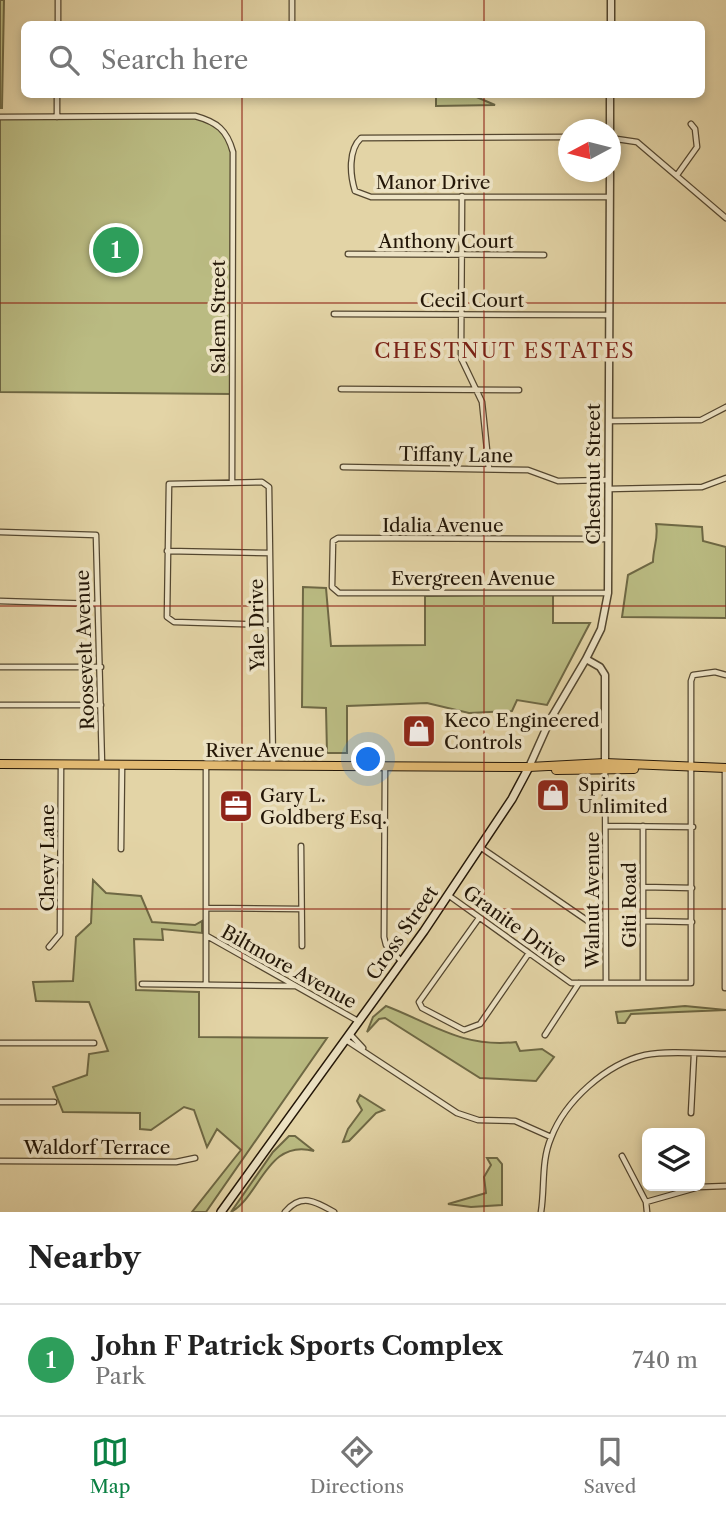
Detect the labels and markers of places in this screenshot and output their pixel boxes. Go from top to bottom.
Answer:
pin: 1 [93,224,139,276]
place label: Keco Engineered Controls [444,709,600,754]
shop icon: Keco Engineered Controls [400,712,438,750]
place label: Spirits Unlimited [578,773,668,818]
shop icon: Spirits Unlimited [534,776,572,814]
place label: Gary L. Goldberg Esq. [260,784,387,829]
office icon: Gary L. Goldberg Esq. [217,787,255,825]

